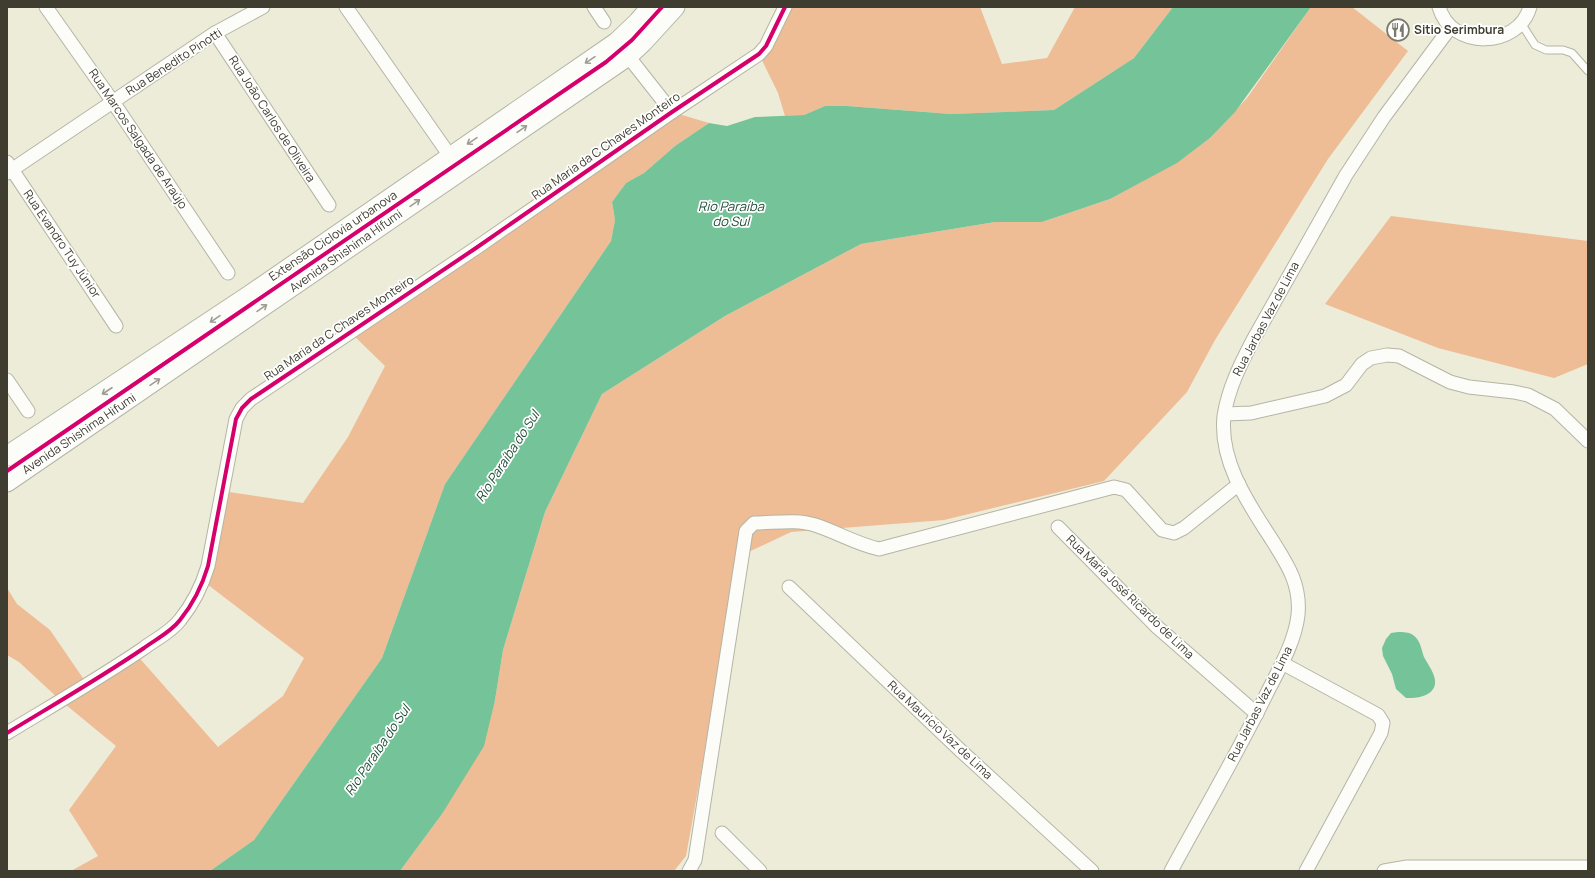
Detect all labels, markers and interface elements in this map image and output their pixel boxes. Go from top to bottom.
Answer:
restaurant icon: Sitio Serimbura [1385,17,1411,43]
place label: Sitio Serimbura [1414,21,1504,38]
street label: Rua Benedito Pinotti [122,24,225,99]
street label: Rua João Carlos de Oliveira [225,52,320,185]
one-way arrow [585,56,596,64]
street label: Rua Marcos Salgada de Araújo [85,65,192,212]
street label: Rua Maria da C Chaves Monteiro [528,88,683,203]
one-way arrow [517,125,528,133]
one-way arrow [466,137,477,145]
street label: Rua Evandro Tuy Júnior [20,186,105,302]
street label: Extensão Ciclovia urbanova [265,186,400,285]
water label: Rio Paraíba do Sul [698,197,765,230]
one-way arrow [410,199,421,207]
street label: Avenida Shishima Hifumi [286,205,406,296]
street label: Rua Jarbas Vaz de Lima [1228,259,1303,379]
street label: Rua Maria da C Chaves Monteiro [260,271,417,384]
one-way arrow [256,304,267,312]
one-way arrow [209,315,221,323]
one-way arrow [149,378,160,386]
one-way arrow [101,387,113,395]
street label: Avenida Shishima Hifumi [18,389,139,478]
water label: Rio Paraíba do Sul [471,405,544,505]
street label: Rua Maria José Ricardo de Lima [1063,531,1198,662]
street label: Rua Jarbas Vaz de Lima [1223,643,1296,764]
street label: Rua Maurício Vaz de Lima [884,676,997,783]
water label: Rio Paraíba do Sul [340,700,415,799]

